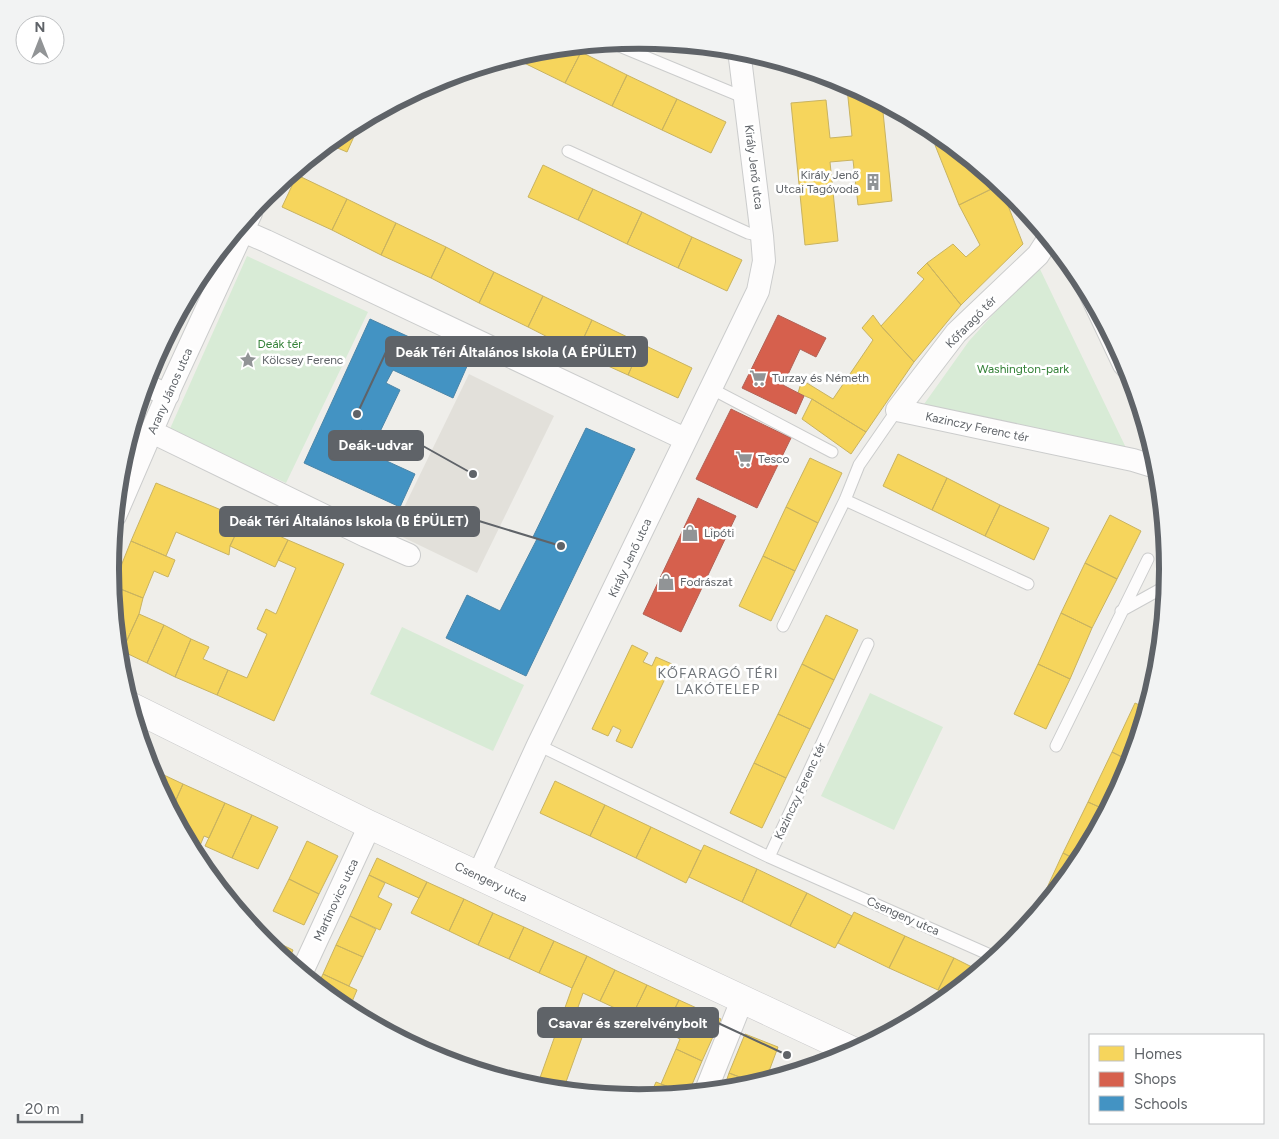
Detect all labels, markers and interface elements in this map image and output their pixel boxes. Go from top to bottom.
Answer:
north arrow [15,15,65,65]
text: N [35,19,45,36]
street label: Király Jenő utca [742,124,766,210]
place label: Király Jenő Utcai Tagóvoda [776,168,859,196]
building icon: Király Jenő Utcai Tagóvoda [863,172,883,192]
street label: Kőfaragó tér [943,293,999,351]
park label: Deák tér [258,337,302,351]
callout: Deák Téri Általános Iskola (A ÉPÜLET) [386,337,647,366]
text: Deák Téri Általános Iskola (A ÉPÜLET) [396,344,636,361]
street label: Arany János utca [145,346,195,436]
place icon: Kölcsey Ferenc [238,350,258,370]
place label: Kölcsey Ferenc [262,353,344,367]
park label: Washington-park [977,362,1069,376]
supermarket icon: Turzay és Németh [748,368,768,388]
place label: Turzay és Németh [772,371,869,385]
street label: Kazinczy Ferenc tér [924,409,1030,445]
callout: Deák-udvar [329,431,423,460]
text: Deák-udvar [339,437,414,454]
supermarket icon: Tesco [734,449,754,469]
place label: Tesco [758,452,790,466]
callout: Deák Téri Általános Iskola (B ÉPÜLET) [220,507,479,536]
text: Deák Téri Általános Iskola (B ÉPÜLET) [229,513,469,530]
street label: Király Jenő utca [606,516,654,600]
shop icon: Lipóti [680,523,700,543]
place label: Lipóti [704,526,734,540]
shop icon: Fodrászat [656,572,676,592]
place label: Fodrászat [680,575,733,589]
district label: KŐFARAGÓ TÉRI LAKÓTELEP [658,665,778,698]
street label: Kazinczy Ferenc tér [771,740,829,842]
street label: Martinovics utca [311,857,361,943]
street label: Csengery utca [453,859,529,905]
street label: Csengery utca [864,894,942,938]
callout: Csavar és szerelvénybolt [538,1008,718,1037]
text: Csavar és szerelvénybolt [548,1015,708,1032]
legend [1089,1034,1264,1124]
text: Homes [1134,1045,1182,1063]
text: Shops [1134,1070,1176,1088]
scale bar [18,1092,81,1124]
text: Schools [1134,1095,1187,1113]
text: 20 m [25,1100,59,1118]

